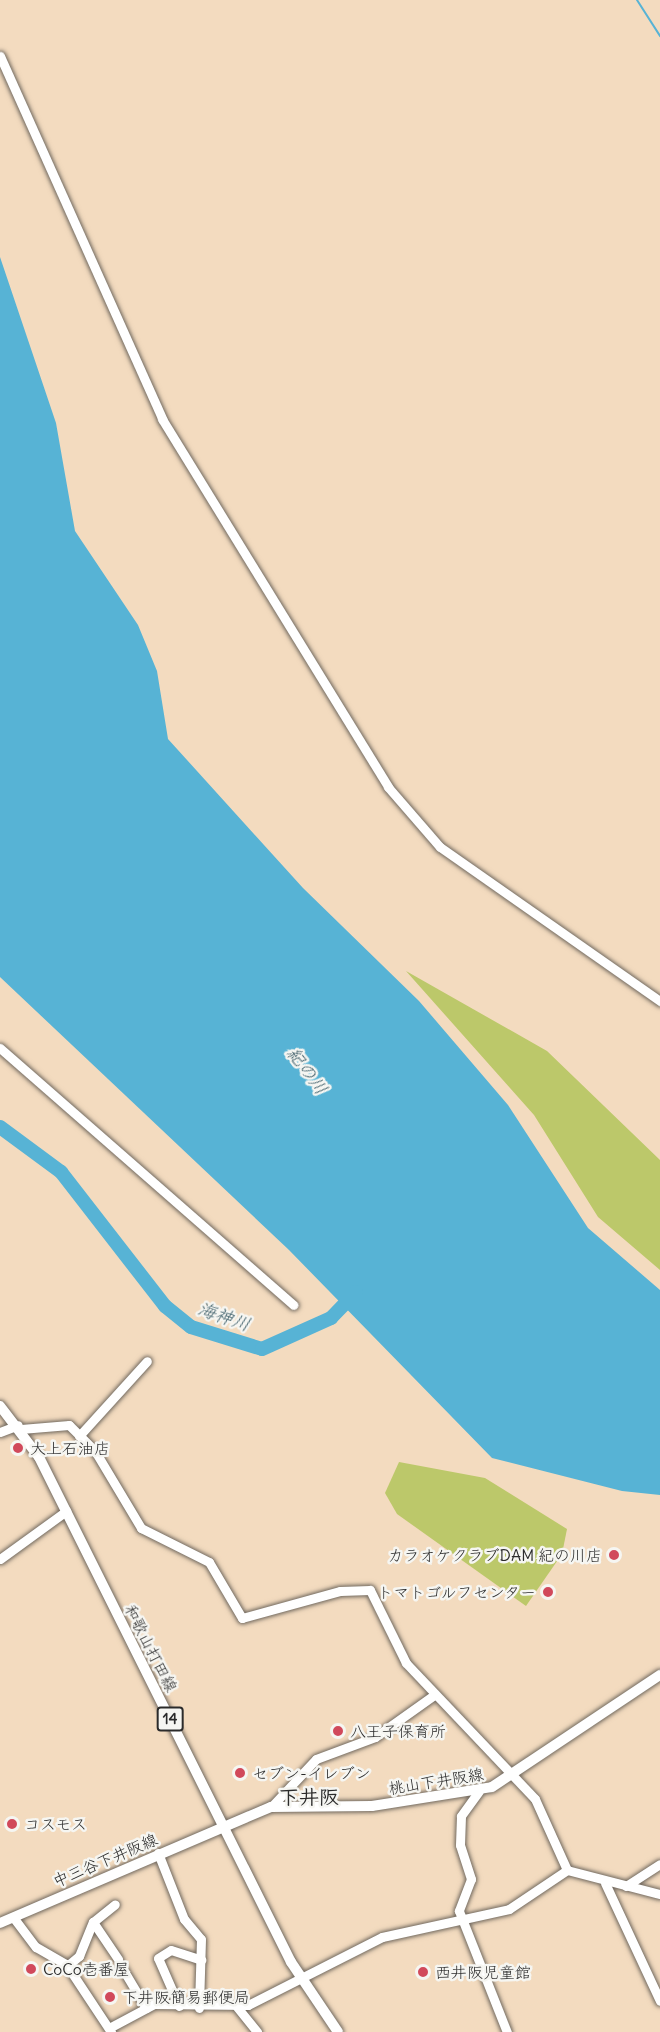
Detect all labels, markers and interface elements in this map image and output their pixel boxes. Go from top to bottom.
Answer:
water label: 紀の川 [282,1043,332,1099]
water label: 海神川 [195,1298,253,1336]
place label: 大上石油店 [30,1438,110,1458]
marker: 大上石油店 [11,1441,25,1455]
place label: カラオケクラブDAM 紀の川店 [388,1545,602,1565]
marker: カラオケクラブDAM 紀の川店 [607,1548,621,1562]
place label: トマトゴルフセンター [376,1582,536,1602]
marker: トマトゴルフセンター [541,1585,555,1599]
street label: 和歌山打田線 [121,1601,181,1695]
road number: 14 [156,1707,184,1731]
place label: 八王子保育所 [350,1721,446,1741]
marker: 八王子保育所 [331,1724,345,1738]
place label: セブン-イレブン [252,1763,371,1783]
street label: 桃山下井阪線 [387,1764,485,1798]
marker: セブン-イレブン [233,1766,247,1780]
district label: 下井阪 [279,1784,339,1808]
place label: コスモス [24,1814,88,1834]
marker: コスモス [5,1817,19,1831]
street label: 中三谷下井阪線 [50,1829,160,1891]
place label: CoCo壱番屋 [43,1959,130,1979]
marker: CoCo壱番屋 [24,1962,38,1976]
place label: 西井阪児童館 [435,1962,531,1982]
marker: 西井阪児童館 [416,1965,430,1979]
place label: 下井阪簡易郵便局 [122,1987,250,2007]
marker: 下井阪簡易郵便局 [103,1990,117,2004]

